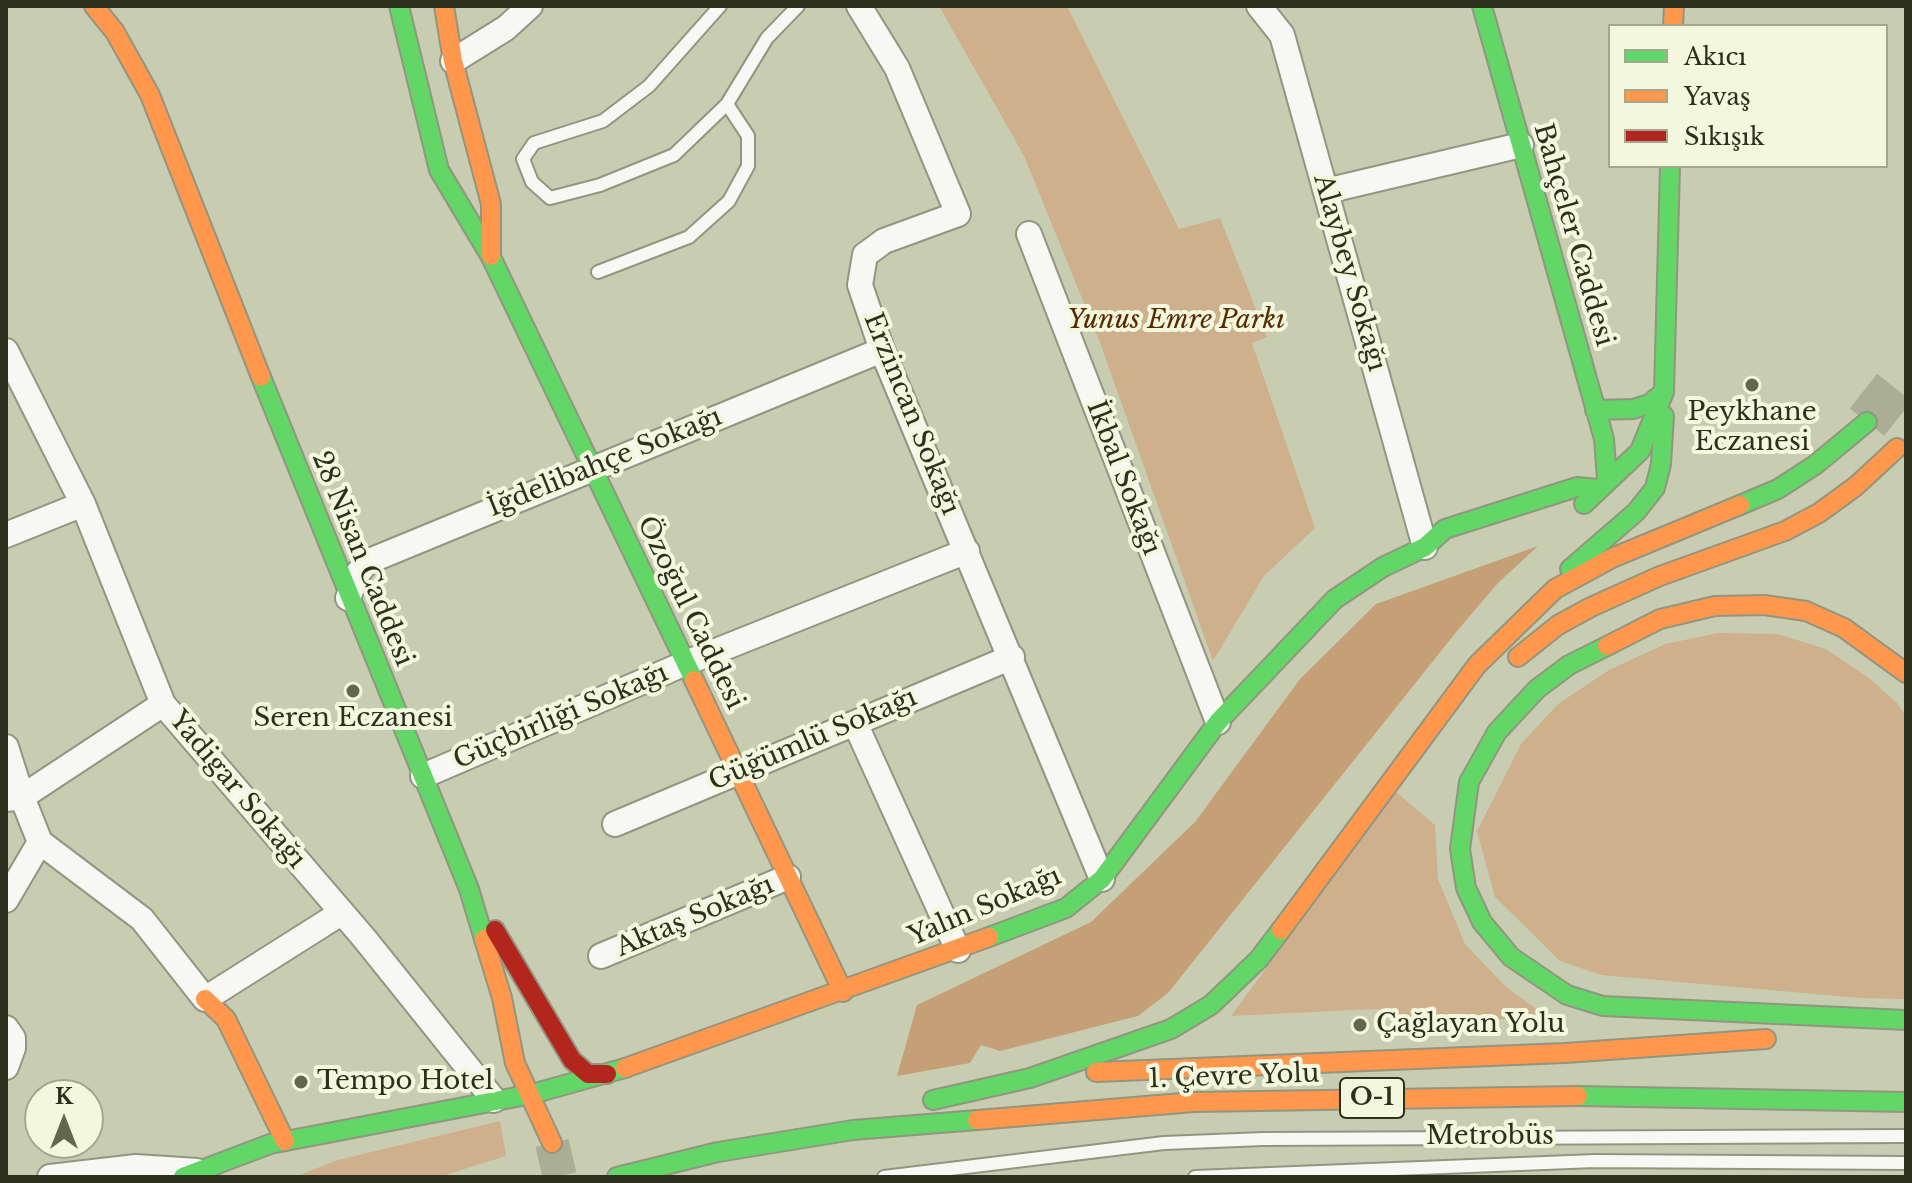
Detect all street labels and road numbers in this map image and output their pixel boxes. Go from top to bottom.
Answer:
street label: Bahçeler Caddesi [1526,120,1620,350]
street label: Alaybey Sokağı [1306,171,1392,375]
street label: Erzincan Sokağı [856,309,966,519]
street label: İkbal Sokağı [1079,396,1167,560]
street label: İğdelibahçe Sokağı [483,402,727,524]
street label: 28 Nisan Caddesi [305,447,419,671]
street label: Özoğul Caddesi [630,511,750,715]
street label: Güçbirliği Sokağı [449,658,673,776]
street label: Güğümlü Sokağı [704,682,922,798]
street label: Yadigar Sokağı [162,705,312,875]
street label: Yalın Sokağı [904,861,1066,953]
street label: Aktaş Sokağı [611,870,779,964]
street label: 1. Çevre Yolu [1148,1058,1320,1096]
road number: O-1 [1340,1078,1404,1118]
street label: Metrobüs [1426,1121,1554,1153]

